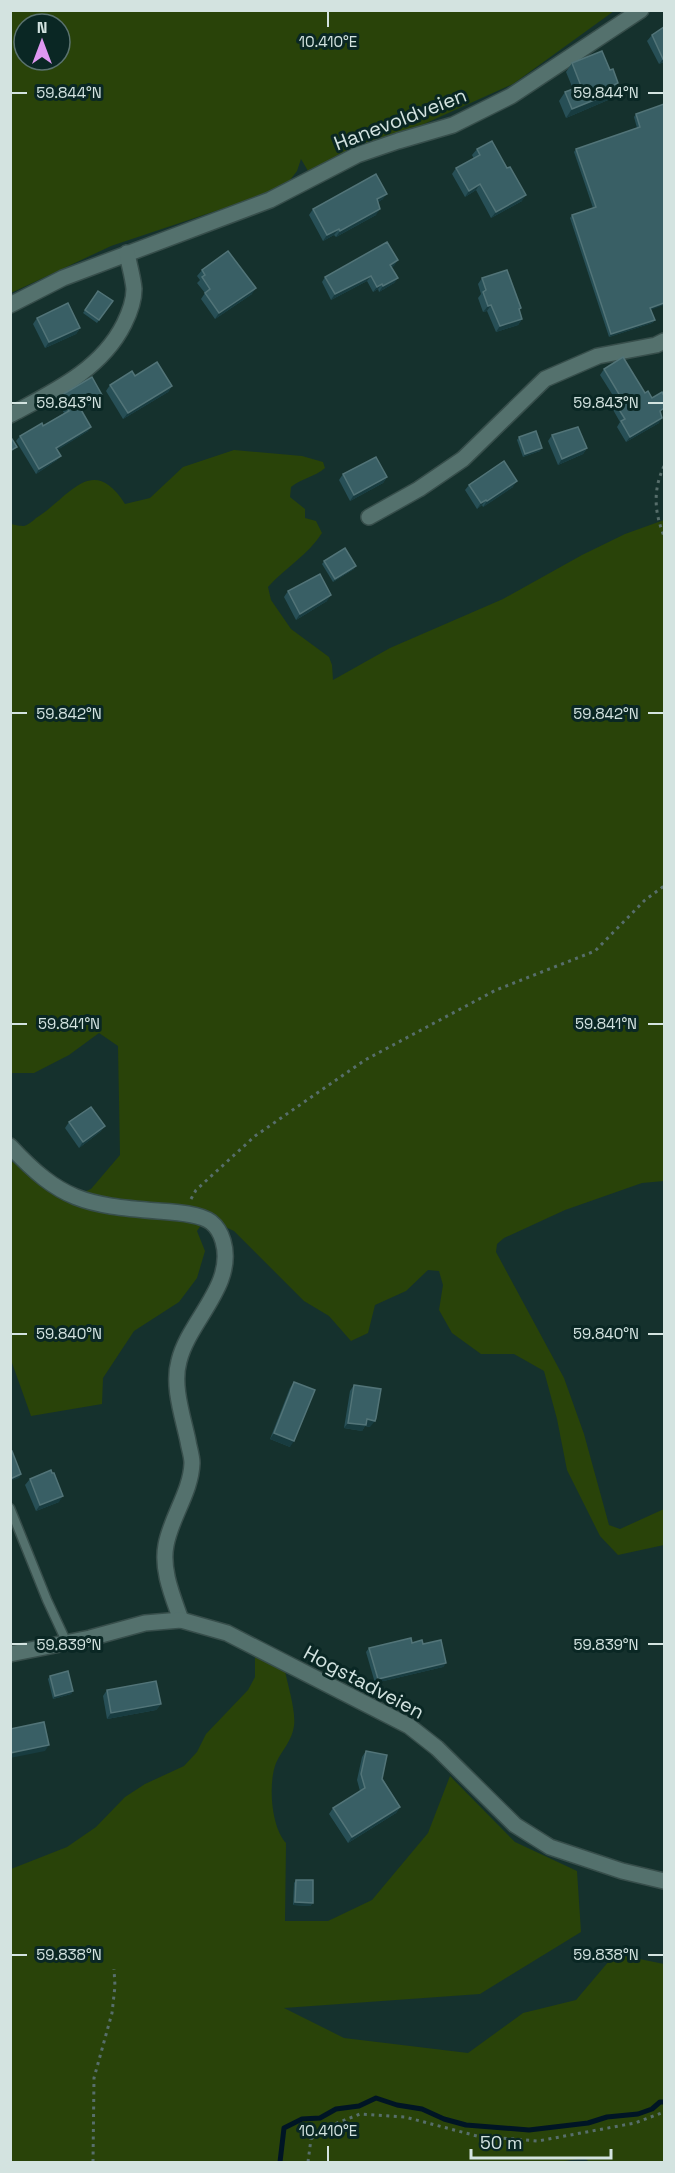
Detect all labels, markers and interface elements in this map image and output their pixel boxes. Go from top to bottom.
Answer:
north arrow [12,12,72,72]
text: N [37,17,47,38]
text: 10.410°E [299,32,357,51]
street label: Hanevoldveien [330,82,470,156]
text: 59.844°N [36,83,102,102]
text: 59.844°N [573,83,639,102]
text: 59.843°N [36,393,102,412]
text: 59.843°N [573,393,639,412]
text: 59.842°N [36,704,102,723]
text: 59.842°N [573,704,639,723]
text: 59.841°N [38,1014,100,1033]
text: 59.841°N [575,1014,637,1033]
text: 59.840°N [36,1324,102,1343]
text: 59.840°N [573,1324,639,1343]
text: 59.839°N [36,1635,102,1654]
text: 59.839°N [573,1635,639,1654]
street label: Hogstadveien [299,1639,429,1725]
text: 59.838°N [36,1945,102,1964]
text: 59.838°N [573,1945,639,1964]
text: 10.410°E [299,2121,357,2140]
scale bar [471,2122,610,2160]
text: 50 m [480,2131,522,2154]

